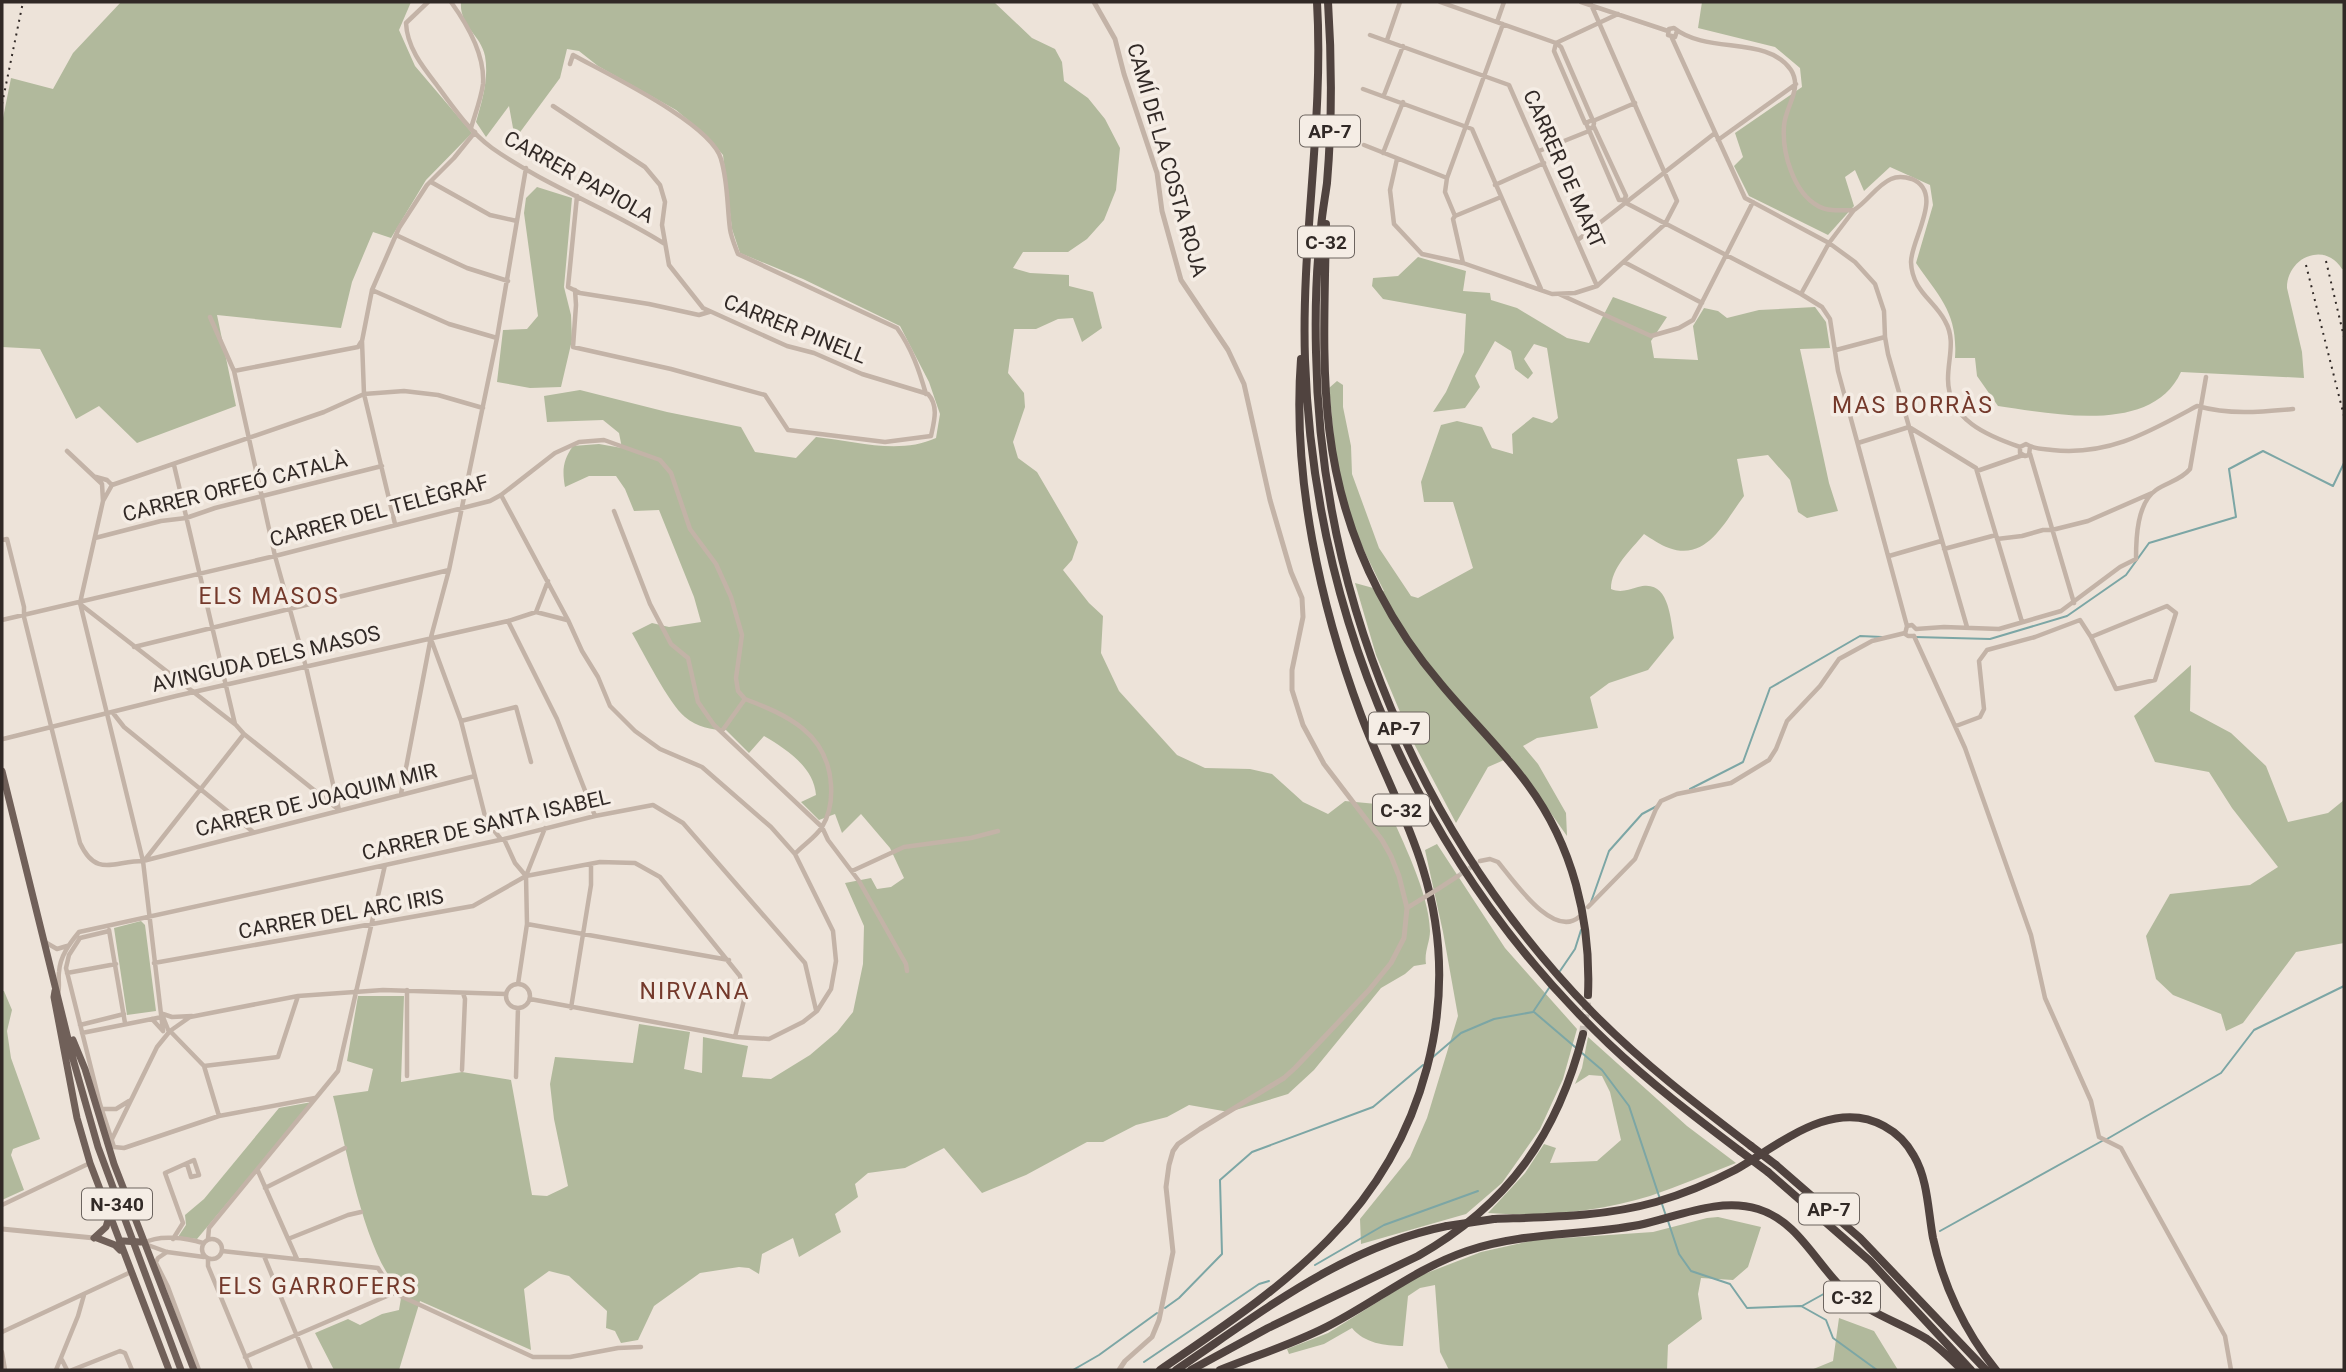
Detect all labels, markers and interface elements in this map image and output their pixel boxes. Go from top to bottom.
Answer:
street label: CAMÍ DE LA COSTA ROJA [1122,41,1212,280]
street label: CARRER DE MART [1518,86,1610,252]
road number: AP-7 [1300,116,1360,146]
street label: CARRER PAPIOLA [500,126,658,228]
road number: C-32 [1298,226,1354,258]
street label: CARRER PINELL [720,289,870,369]
district label: MAS BORRÀS [1832,391,1994,419]
street label: CARRER ORFEÓ CATALÀ [120,447,350,527]
street label: CARRER DEL TELÈGRAF [267,470,491,552]
district label: ELS MASOS [198,583,340,610]
street label: AVINGUDA DELS MASOS [150,621,382,697]
road number: AP-7 [1369,712,1429,744]
street label: CARRER DE JOAQUIM MIR [193,758,439,842]
street label: CARRER DE SANTA ISABEL [360,785,612,865]
road number: C-32 [1373,794,1429,825]
street label: CARRER DEL ARC IRIS [237,884,445,944]
district label: NIRVANA [639,978,751,1005]
road number: N-340 [82,1188,152,1220]
road number: AP-7 [1799,1194,1859,1224]
district label: ELS GARROFERS [218,1273,418,1300]
road number: C-32 [1824,1282,1880,1312]

